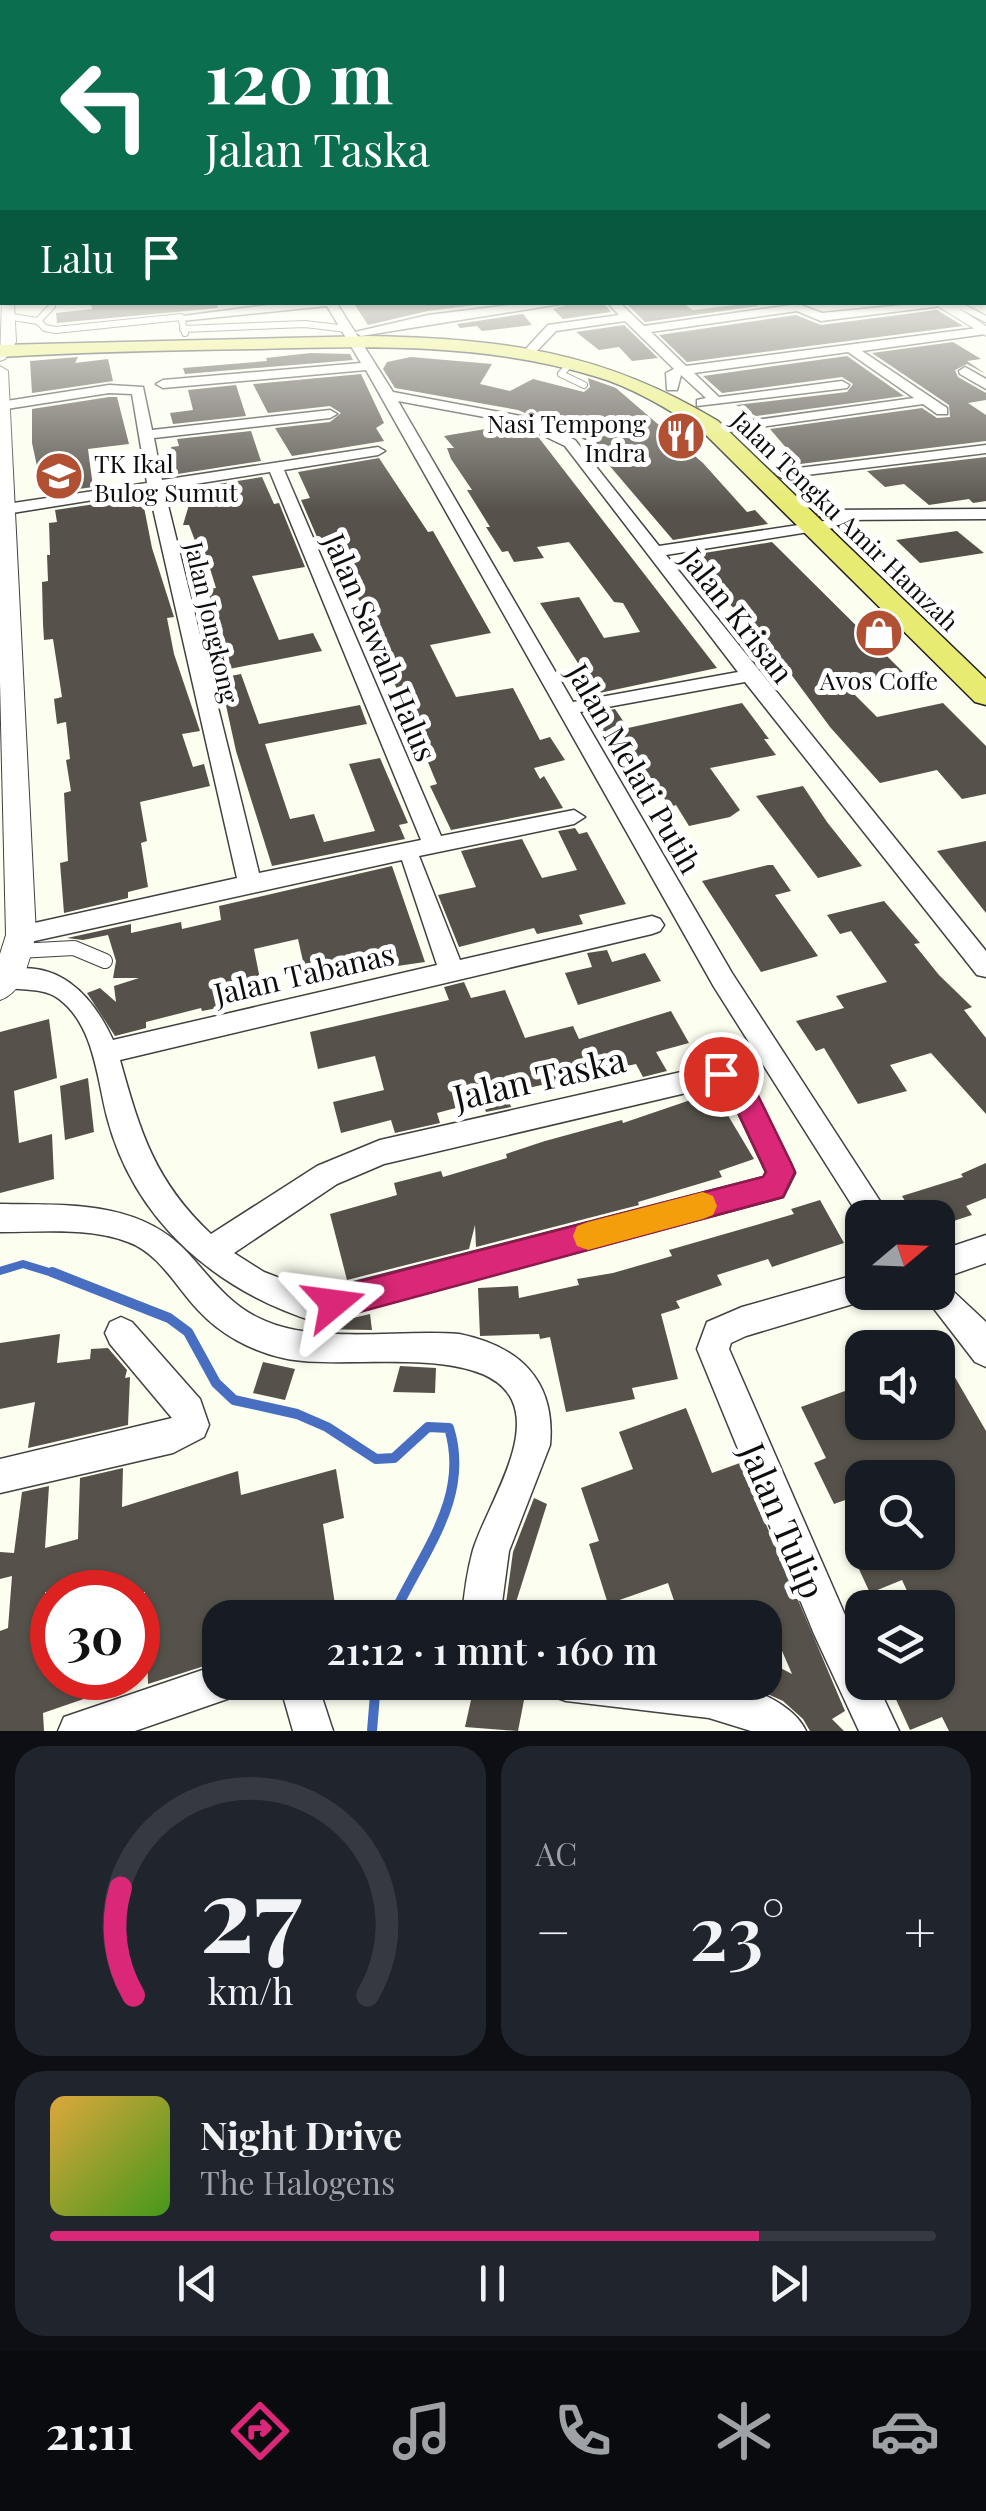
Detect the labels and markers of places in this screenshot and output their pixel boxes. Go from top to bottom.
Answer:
place label: Nasi Tempong Indra [487,406,647,468]
restaurant icon: Nasi Tempong Indra [655,410,707,462]
place label: TK Ikal Bulog Sumut [94,446,239,508]
school or university icon: TK Ikal Bulog Sumut [33,450,85,502]
shop icon: Avos Coffe [853,607,905,659]
place label: Avos Coffe [819,663,938,696]
pin [679,1032,764,1117]

